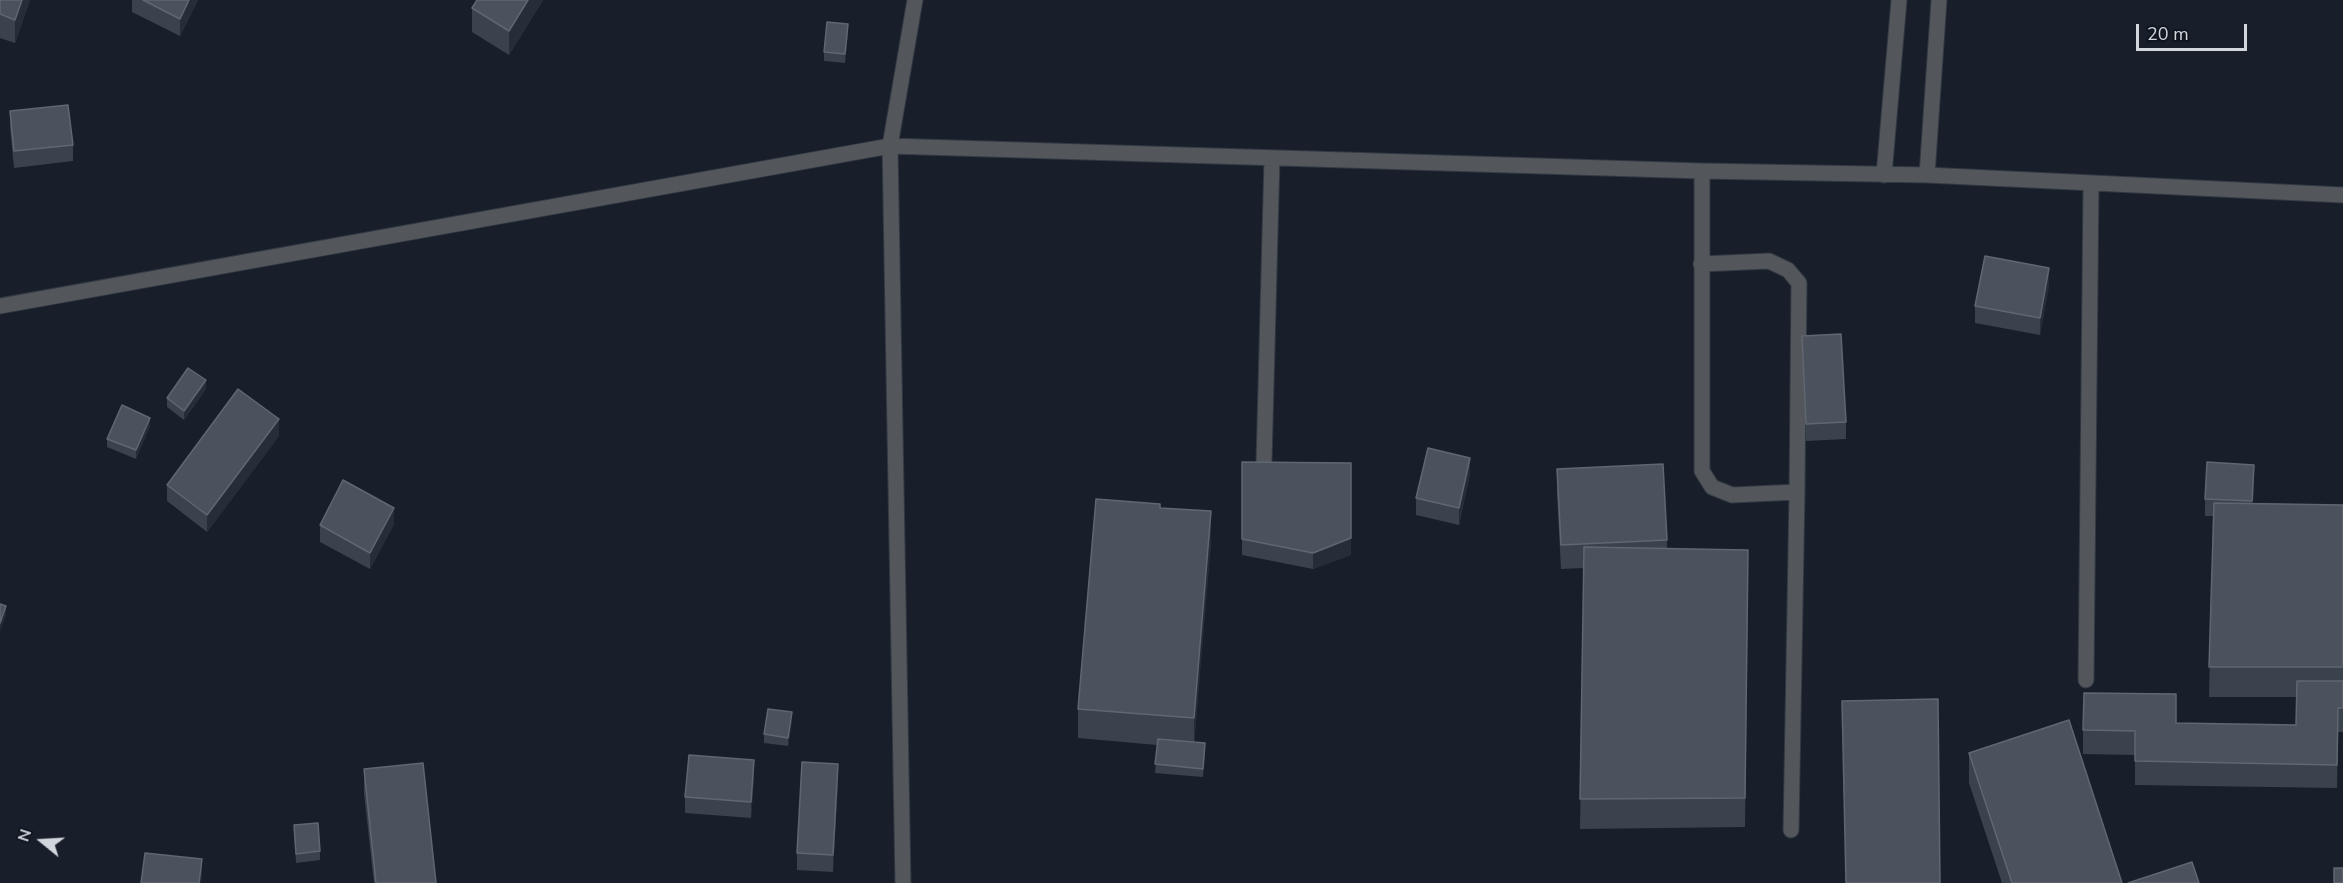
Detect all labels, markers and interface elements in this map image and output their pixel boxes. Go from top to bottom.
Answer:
scale bar [2139,12,2250,50]
text: 20 m [2147,22,2189,46]
north arrow [12,811,72,871]
text: N [13,826,37,845]

